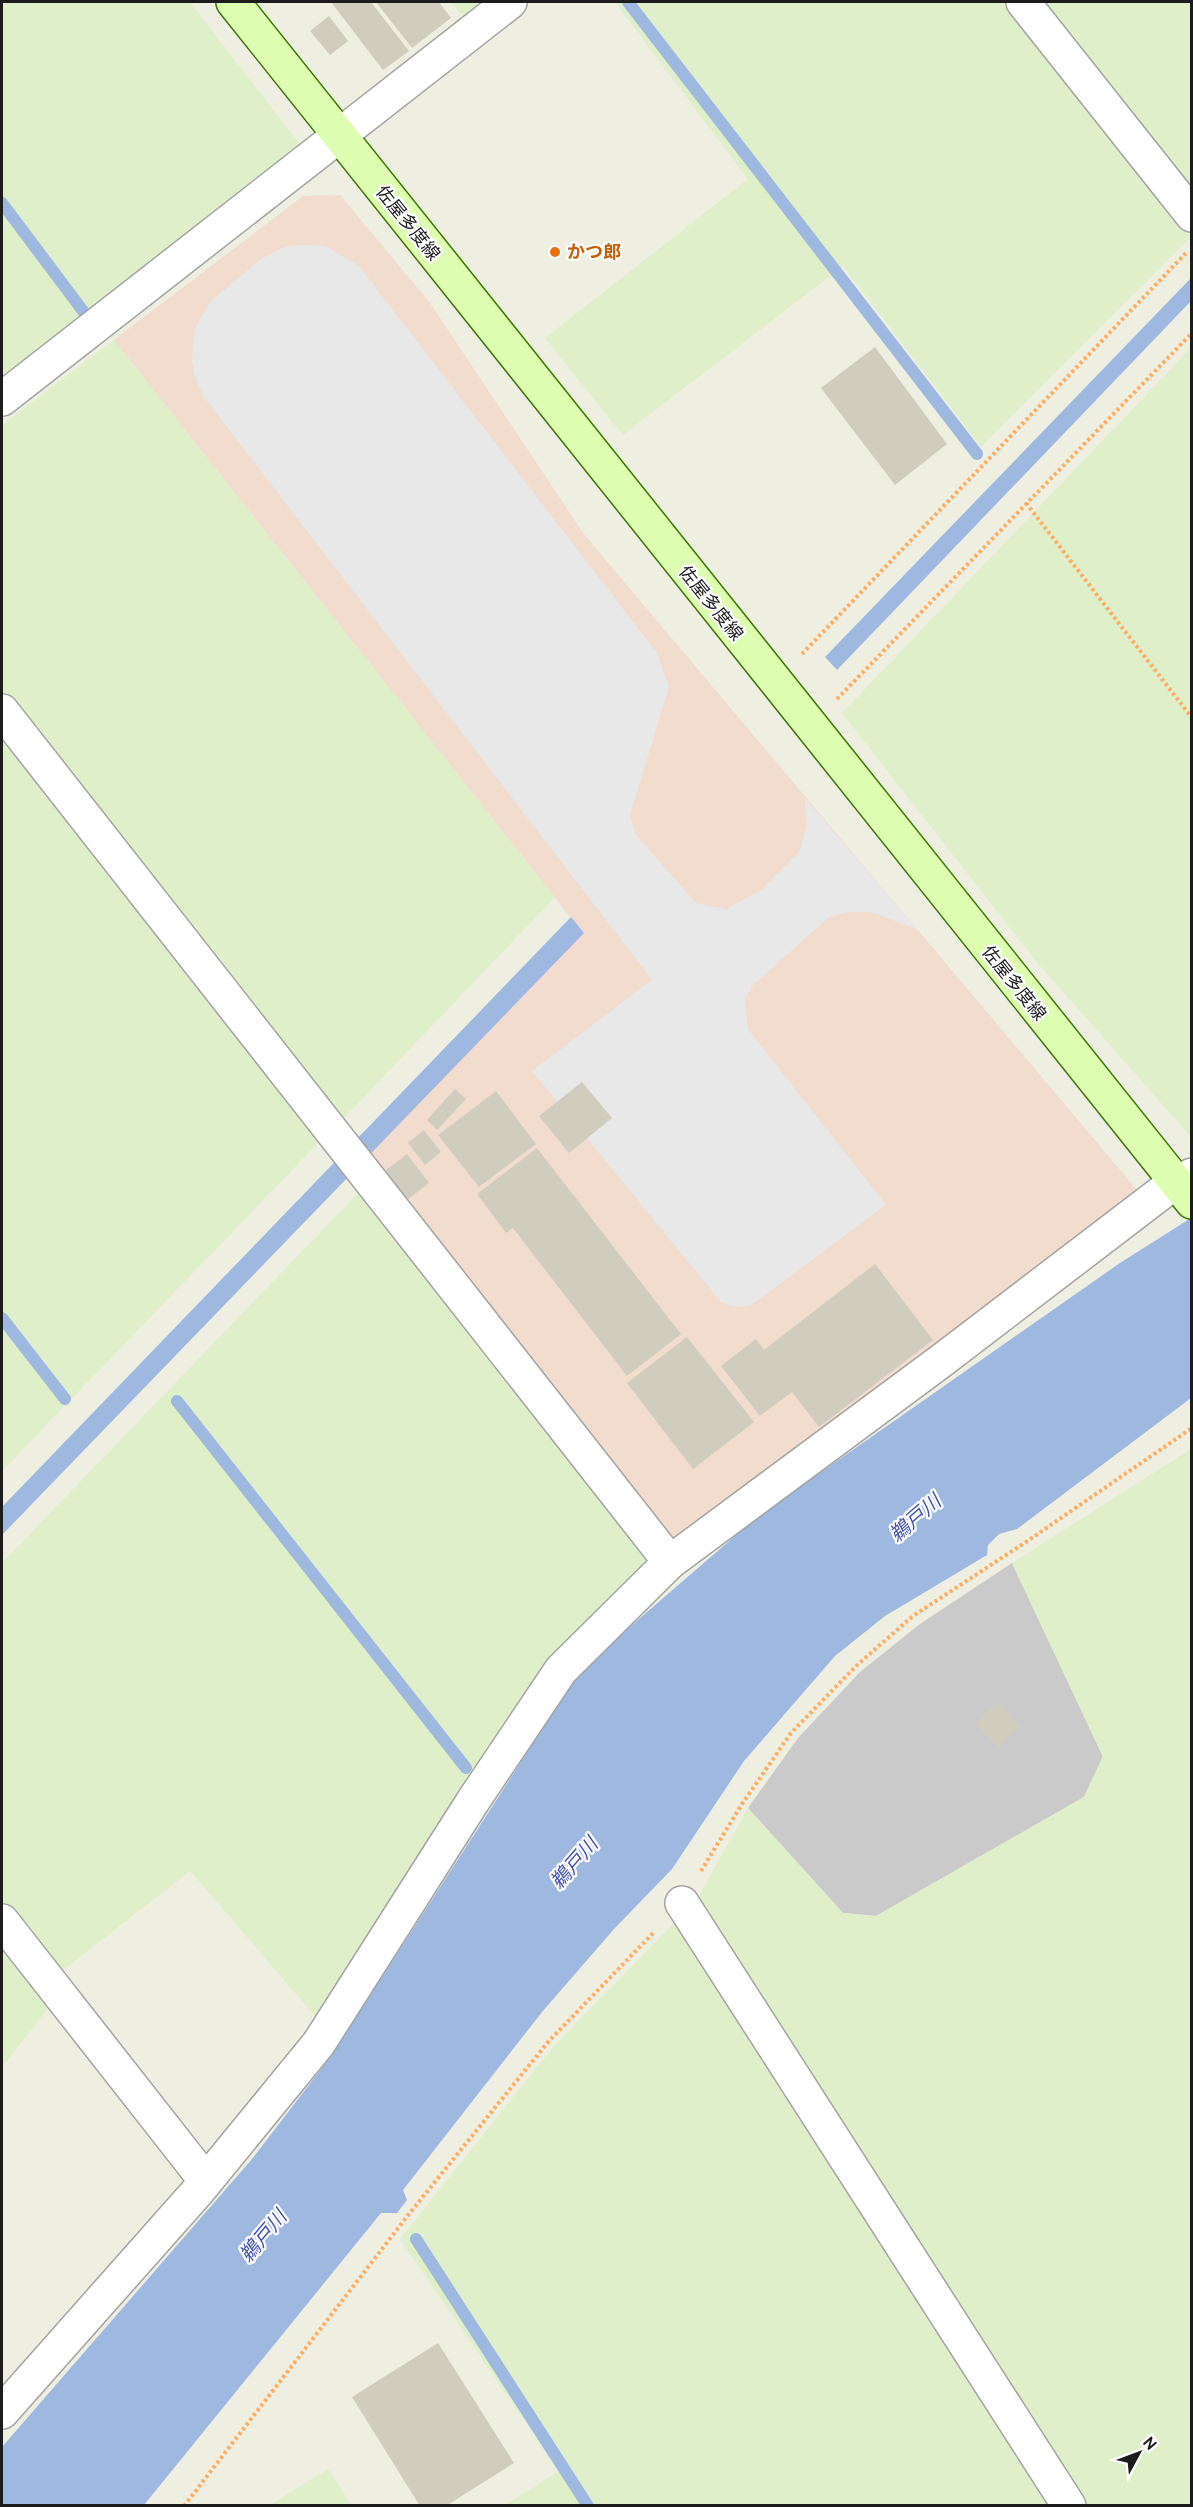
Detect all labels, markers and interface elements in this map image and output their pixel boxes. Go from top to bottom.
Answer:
street label: 佐屋多度線 [371,181,445,265]
place label: かつ郎 [567,241,621,263]
marker: かつ郎 [548,245,562,259]
street label: 佐屋多度線 [674,561,748,645]
street label: 佐屋多度線 [977,941,1051,1025]
water label: 鵜戸川 [884,1488,947,1547]
water label: 鵜戸川 [545,1831,604,1894]
water label: 鵜戸川 [235,2204,293,2267]
north arrow [1109,2423,1169,2483]
text: N [1139,2433,1161,2454]

